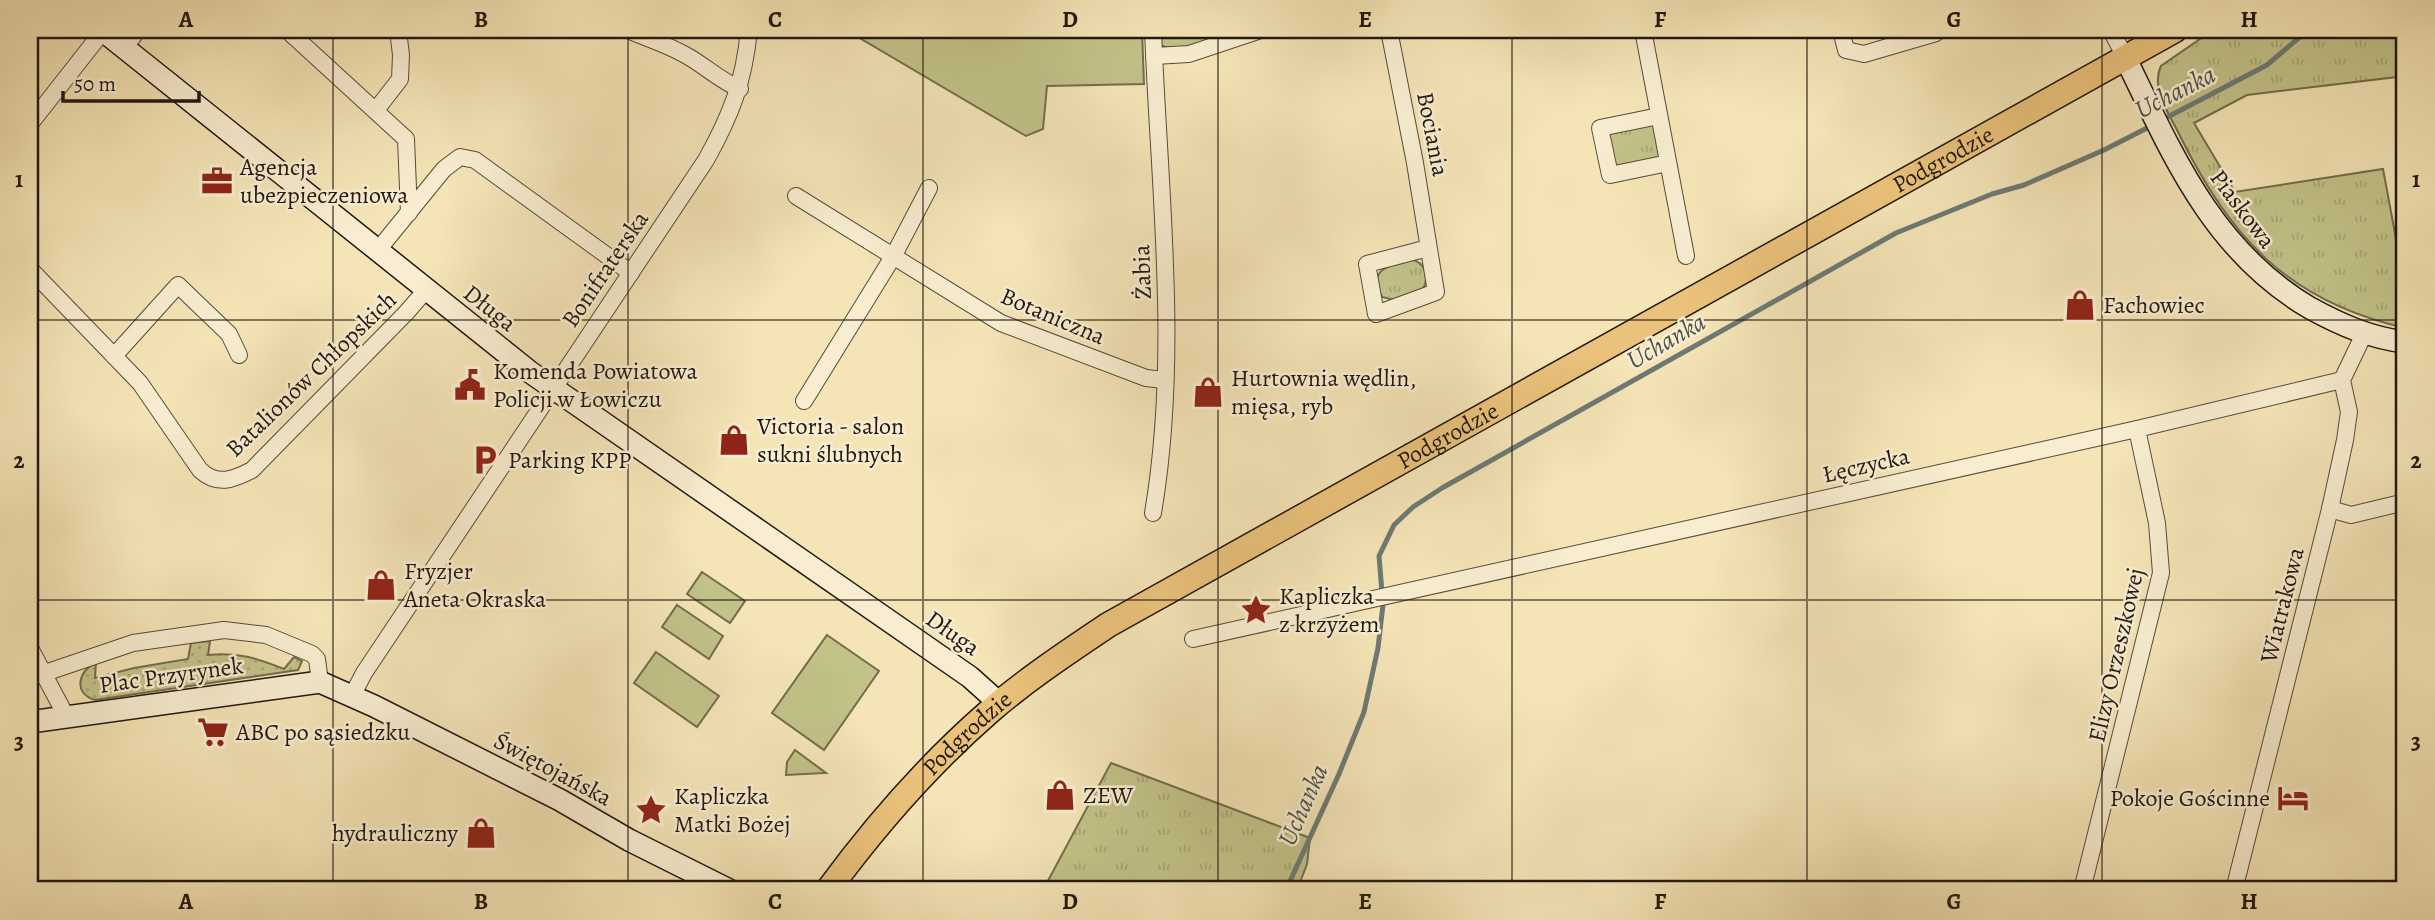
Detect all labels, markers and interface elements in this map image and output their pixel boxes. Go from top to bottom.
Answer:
text: A [178,4,194,35]
text: B [474,4,488,35]
text: C [768,4,782,35]
text: D [1062,4,1078,35]
text: E [1358,4,1372,35]
text: F [1654,4,1667,35]
text: G [1946,4,1962,35]
text: H [2240,4,2258,35]
water label: Uchanka [2129,57,2221,127]
scale bar [63,60,200,104]
text: 50 m [74,70,116,98]
street label: Bociania [1409,89,1457,180]
street label: Podgrodzie [1887,118,1999,201]
place label: Agencja ubezpieczeniowa [239,151,409,211]
street label: Piaskowa [2203,163,2284,256]
text: 1 [15,164,23,195]
office icon: Agencja ubezpieczeniowa [200,164,234,198]
text: 1 [2412,164,2420,195]
street label: Bonifraterska [554,204,656,334]
street label: Żabia [1125,243,1159,300]
street label: Długa [457,277,524,339]
street label: Botaniczna [996,280,1111,353]
street label: Batalionów Chłopskich [219,284,403,464]
shop icon: Fachowiec [2063,288,2097,322]
place label: Fachowiec [2103,289,2205,321]
water label: Uchanka [1620,304,1712,378]
place label: Komenda Powiatowa Policji w Łowiczu [493,355,699,415]
place label: Hurtownia wędlin, mięsa, ryb [1231,362,1417,422]
public building icon: Komenda Powiatowa Policji w Łowiczu [453,368,487,402]
shop icon: Hurtownia wędlin, mięsa, ryb [1191,375,1225,409]
street label: Podgrodzie [1391,394,1504,477]
place label: Victoria - salon sukni ślubnych [756,410,904,470]
shop icon: Victoria - salon sukni ślubnych [717,423,751,457]
street label: Łęczycka [1819,439,1913,491]
parking icon: Parking KPP [468,443,502,477]
place label: Parking KPP [508,444,631,476]
text: 2 [13,445,25,476]
text: 2 [2410,445,2422,476]
street label: Wiatrakowa [2252,543,2312,667]
place label: Fryzjer Aneta Okraska [403,555,547,615]
street label: Elizy Orzeszkowej [2080,565,2152,745]
shop icon: Fryzjer Aneta Okraska [364,568,398,602]
place label: Kapliczka z krzyżem [1279,580,1379,640]
place icon: Kapliczka z krzyżem [1239,593,1273,627]
street label: Długa [920,603,987,664]
street label: Plac Przyrynek [97,649,245,701]
street label: Podgrodzie [915,683,1018,783]
supermarket icon: ABC po sąsiedzku [196,715,230,749]
place label: ABC po sąsiedzku [235,716,410,748]
street label: Świętojańska [488,724,618,814]
text: 3 [14,726,24,757]
text: 3 [2411,726,2421,757]
water label: Uchanka [1270,759,1336,851]
shop icon: ZEW [1043,778,1077,812]
place label: ZEW [1083,779,1134,811]
place label: Kapliczka Matki Bożej [674,780,790,840]
hotel icon: Pokoje Gościnne [2276,781,2310,815]
place label: Pokoje Gościnne [2110,782,2270,814]
place icon: Kapliczka Matki Bożej [634,793,668,827]
shop icon: hydrauliczny [464,816,498,850]
place label: hydrauliczny [332,817,458,849]
text: A [178,886,194,917]
text: B [474,886,488,917]
text: C [768,886,782,917]
text: D [1062,886,1078,917]
text: E [1358,886,1372,917]
text: F [1654,886,1667,917]
text: G [1946,886,1962,917]
text: H [2240,886,2258,917]

